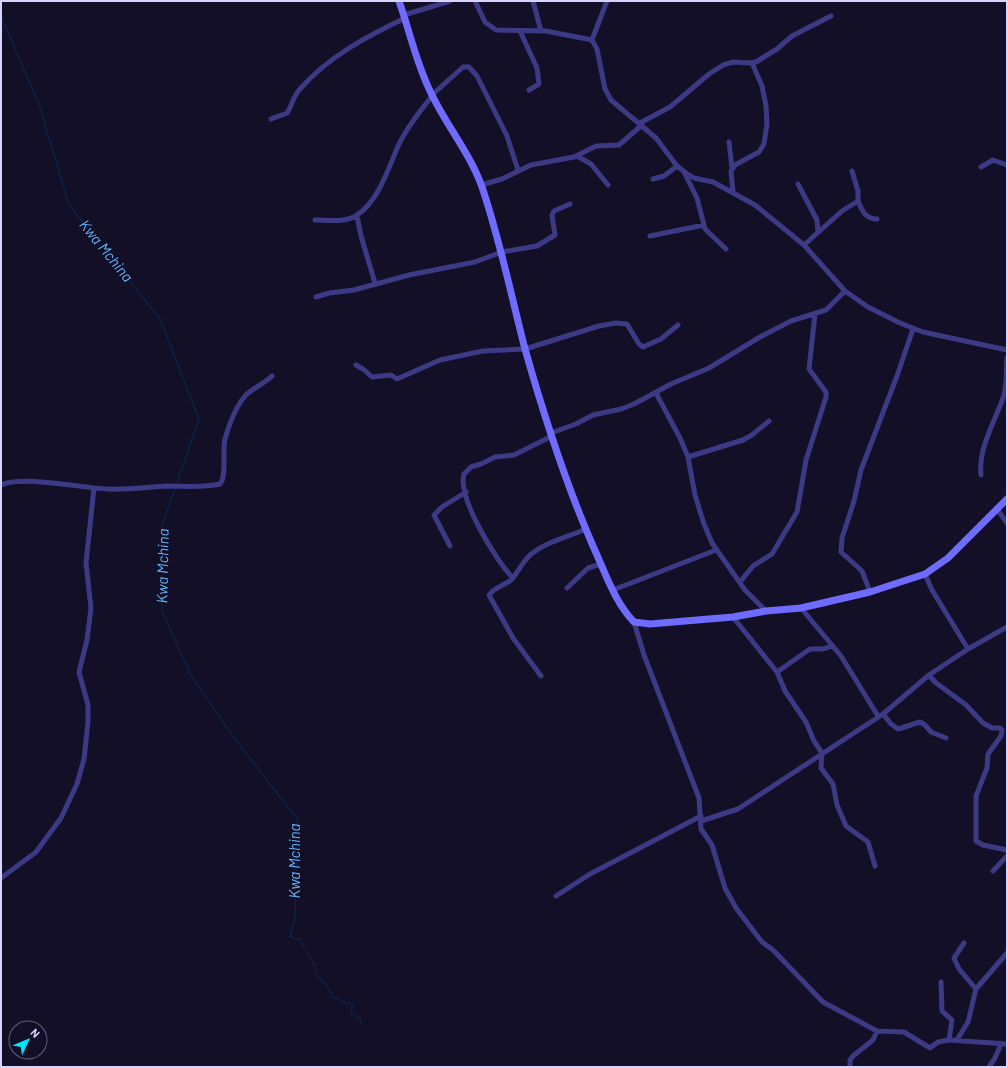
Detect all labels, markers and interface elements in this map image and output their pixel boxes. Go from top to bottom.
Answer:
water label: Kwa Mchina [76,216,137,285]
water label: Kwa Mchina [152,528,172,604]
water label: Kwa Mchina [285,823,303,898]
north arrow [8,1020,48,1060]
text: N [28,1026,43,1040]

